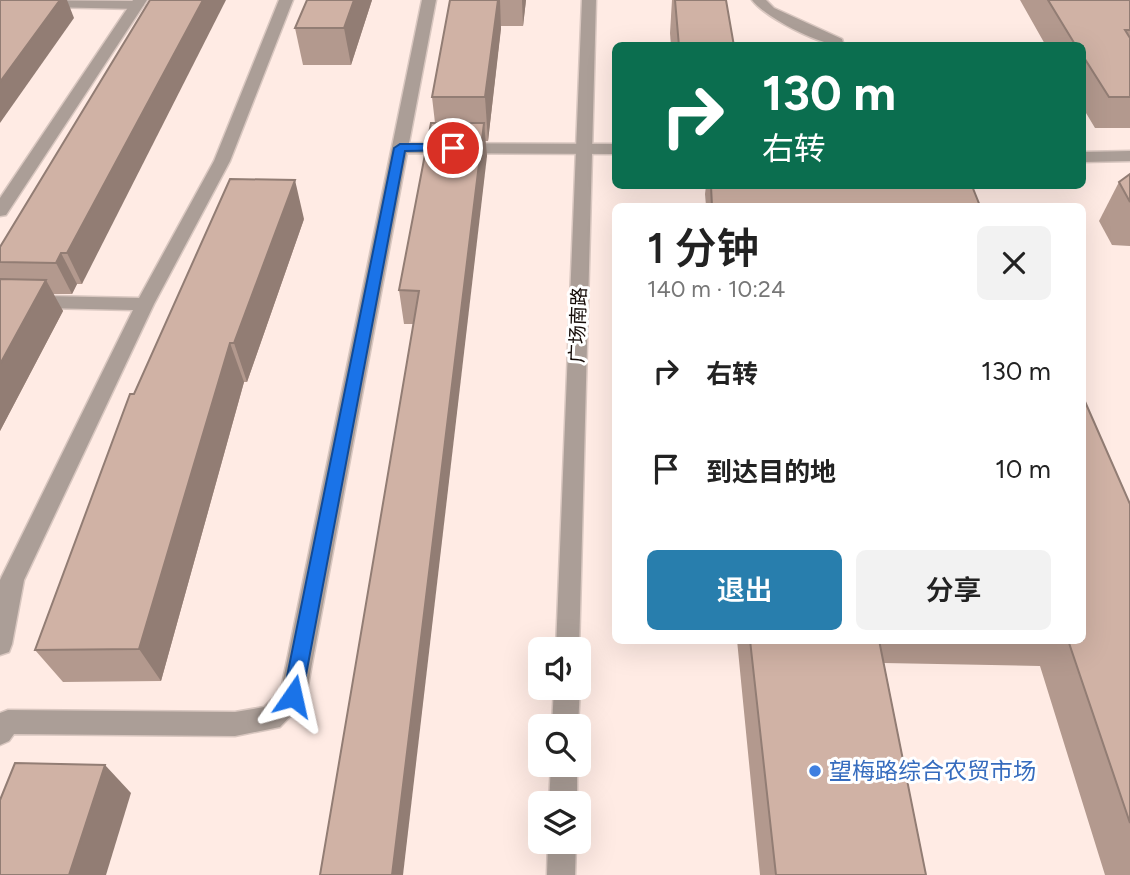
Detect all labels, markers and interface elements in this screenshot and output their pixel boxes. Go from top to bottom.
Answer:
text: 130 m [762,63,896,122]
icon: right [647,70,738,161]
pin [423,118,483,178]
icon: arrive [434,129,472,167]
text: 右转 [762,130,826,168]
text: 1 分钟 [647,223,759,274]
button: close [977,226,1051,300]
text: 140 m · 10:24 [647,275,785,303]
street label: 广场南路 [565,287,591,363]
icon: right [647,352,685,390]
text: 130 m [981,355,1051,387]
text: 右转 [706,358,758,390]
icon: arrive [647,450,685,488]
text: 10 m [995,453,1051,485]
text: 到达目的地 [706,456,836,488]
button: 退出 [647,550,842,630]
button: 分享 [856,550,1051,630]
map controls [528,637,591,854]
button: sound [528,637,591,700]
position arrow [256,659,330,733]
button: search [528,714,591,777]
place label: 望梅路综合农贸市场 [829,757,1036,785]
marker: 望梅路综合农贸市场 [807,763,823,779]
button: layers [528,791,591,854]

